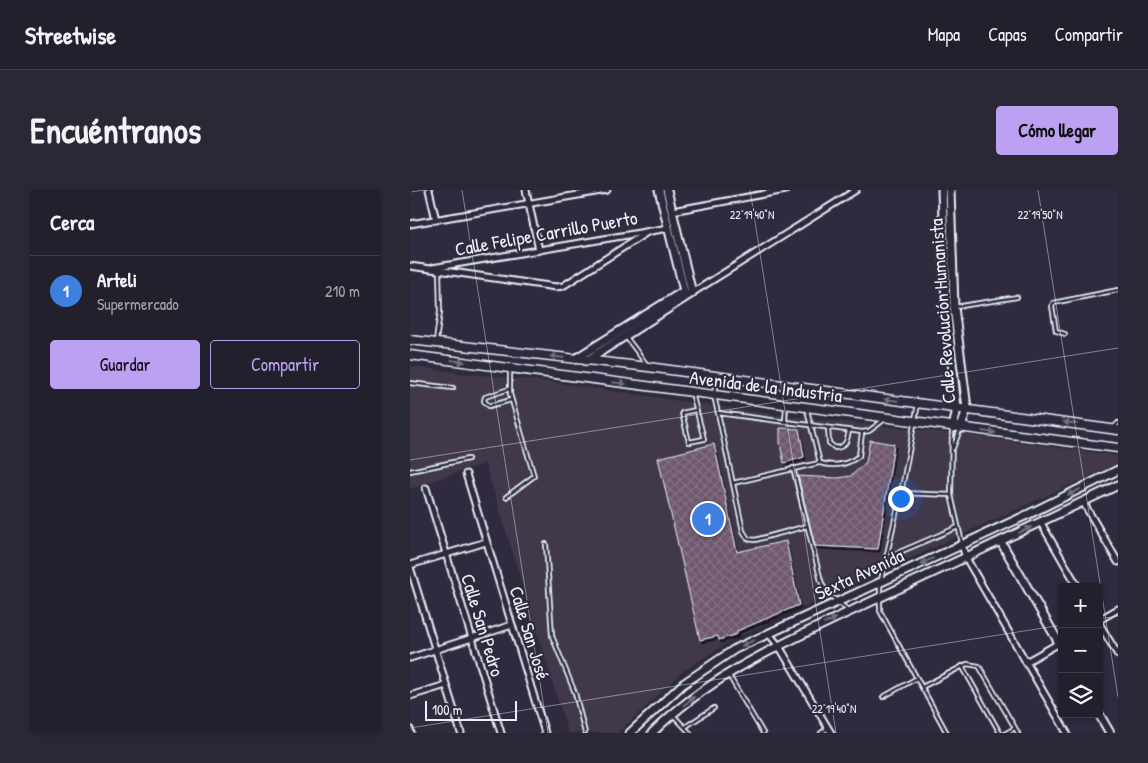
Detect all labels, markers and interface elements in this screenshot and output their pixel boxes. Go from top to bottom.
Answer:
text: Streetwise [25,19,116,51]
text: Mapa [928,22,960,47]
text: Capas [988,22,1027,47]
text: Compartir [1055,22,1123,47]
button: Cómo llegar [996,106,1118,155]
text: Encuéntranos [30,107,201,154]
street label: Calle Felipe Carrillo Puerto [453,204,640,262]
text: 22°19'40"N [730,206,774,223]
text: 22°19'50"N [1017,206,1063,223]
text: Cerca [50,208,94,237]
street label: Calle Revolución Humanista [923,217,961,404]
text: Arteli [97,267,137,293]
text: 1 [63,280,69,302]
text: 210 m [325,280,360,302]
text: Supermercado [97,293,179,315]
button: Guardar [50,340,200,389]
button: Compartir [210,340,360,389]
one-way arrow [548,353,564,361]
one-way arrow [451,357,467,365]
street label: Avenida de la Industria [688,364,844,408]
one-way arrow [612,379,628,387]
one-way arrow [883,396,899,404]
one-way arrow [1061,419,1077,427]
one-way arrow [981,428,997,436]
your location [888,486,914,512]
one-way arrow [1067,488,1081,496]
pin: 1 [692,500,724,538]
one-way arrow [1018,526,1032,534]
street label: Sexta Avenida [810,542,908,606]
one-way arrow [920,557,934,565]
street label: Calle San Pedro [455,570,511,680]
street label: Calle San José [503,583,557,683]
map controls [1058,583,1103,718]
button: + [1058,583,1103,628]
one-way arrow [823,617,837,625]
button: − [1058,628,1103,673]
one-way arrow [741,640,755,648]
button: layers [1058,673,1103,718]
one-way arrow [682,696,695,707]
scale bar [425,698,518,721]
text: 100 m [432,700,462,719]
text: 22°19'40"N [812,700,856,717]

